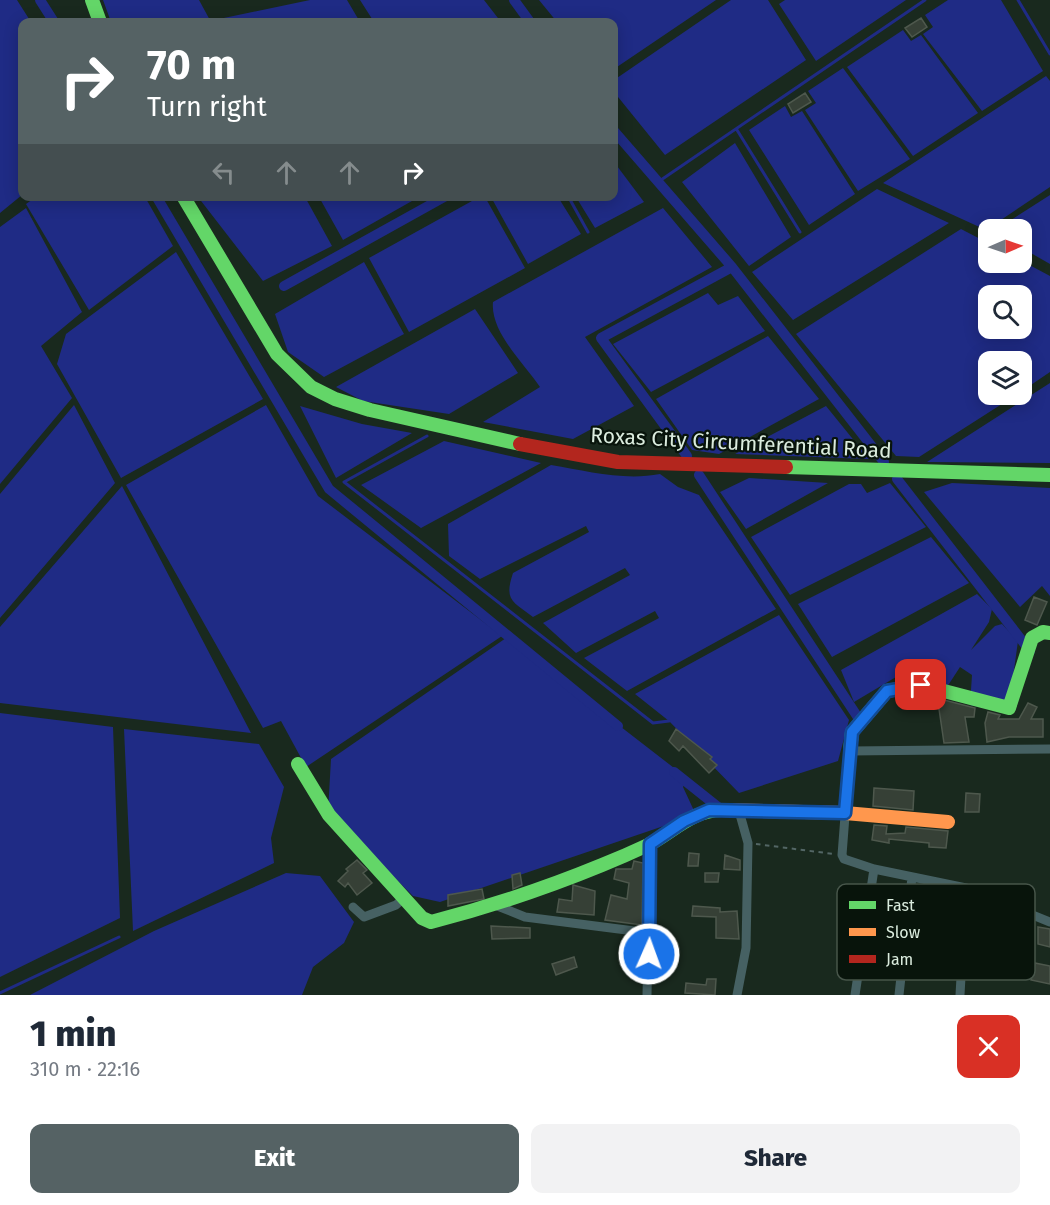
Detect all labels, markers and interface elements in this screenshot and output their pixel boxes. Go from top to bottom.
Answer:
text: 70 m [147,40,236,90]
icon: right [48,42,126,120]
text: Turn right [147,91,267,123]
icon: left [207,156,240,189]
icon: ahead [270,156,303,189]
icon: ahead [333,156,366,189]
icon: right [396,156,429,189]
north arrow [978,219,1032,273]
map controls [978,219,1032,405]
button: search [978,285,1032,339]
button: layers [978,351,1032,405]
street label: Roxas City Circumferential Road [590,422,892,464]
pin [895,659,946,710]
icon: arrive [904,668,937,701]
legend [837,884,1035,980]
text: Fast [886,896,915,915]
position arrow [617,922,681,986]
text: Slow [886,923,921,942]
text: Jam [886,950,913,969]
text: 1 min [30,1012,116,1056]
button: close [957,1015,1020,1078]
text: 310 m · 22:16 [30,1057,140,1081]
button: Exit [30,1124,519,1193]
button: Share [531,1124,1020,1193]

